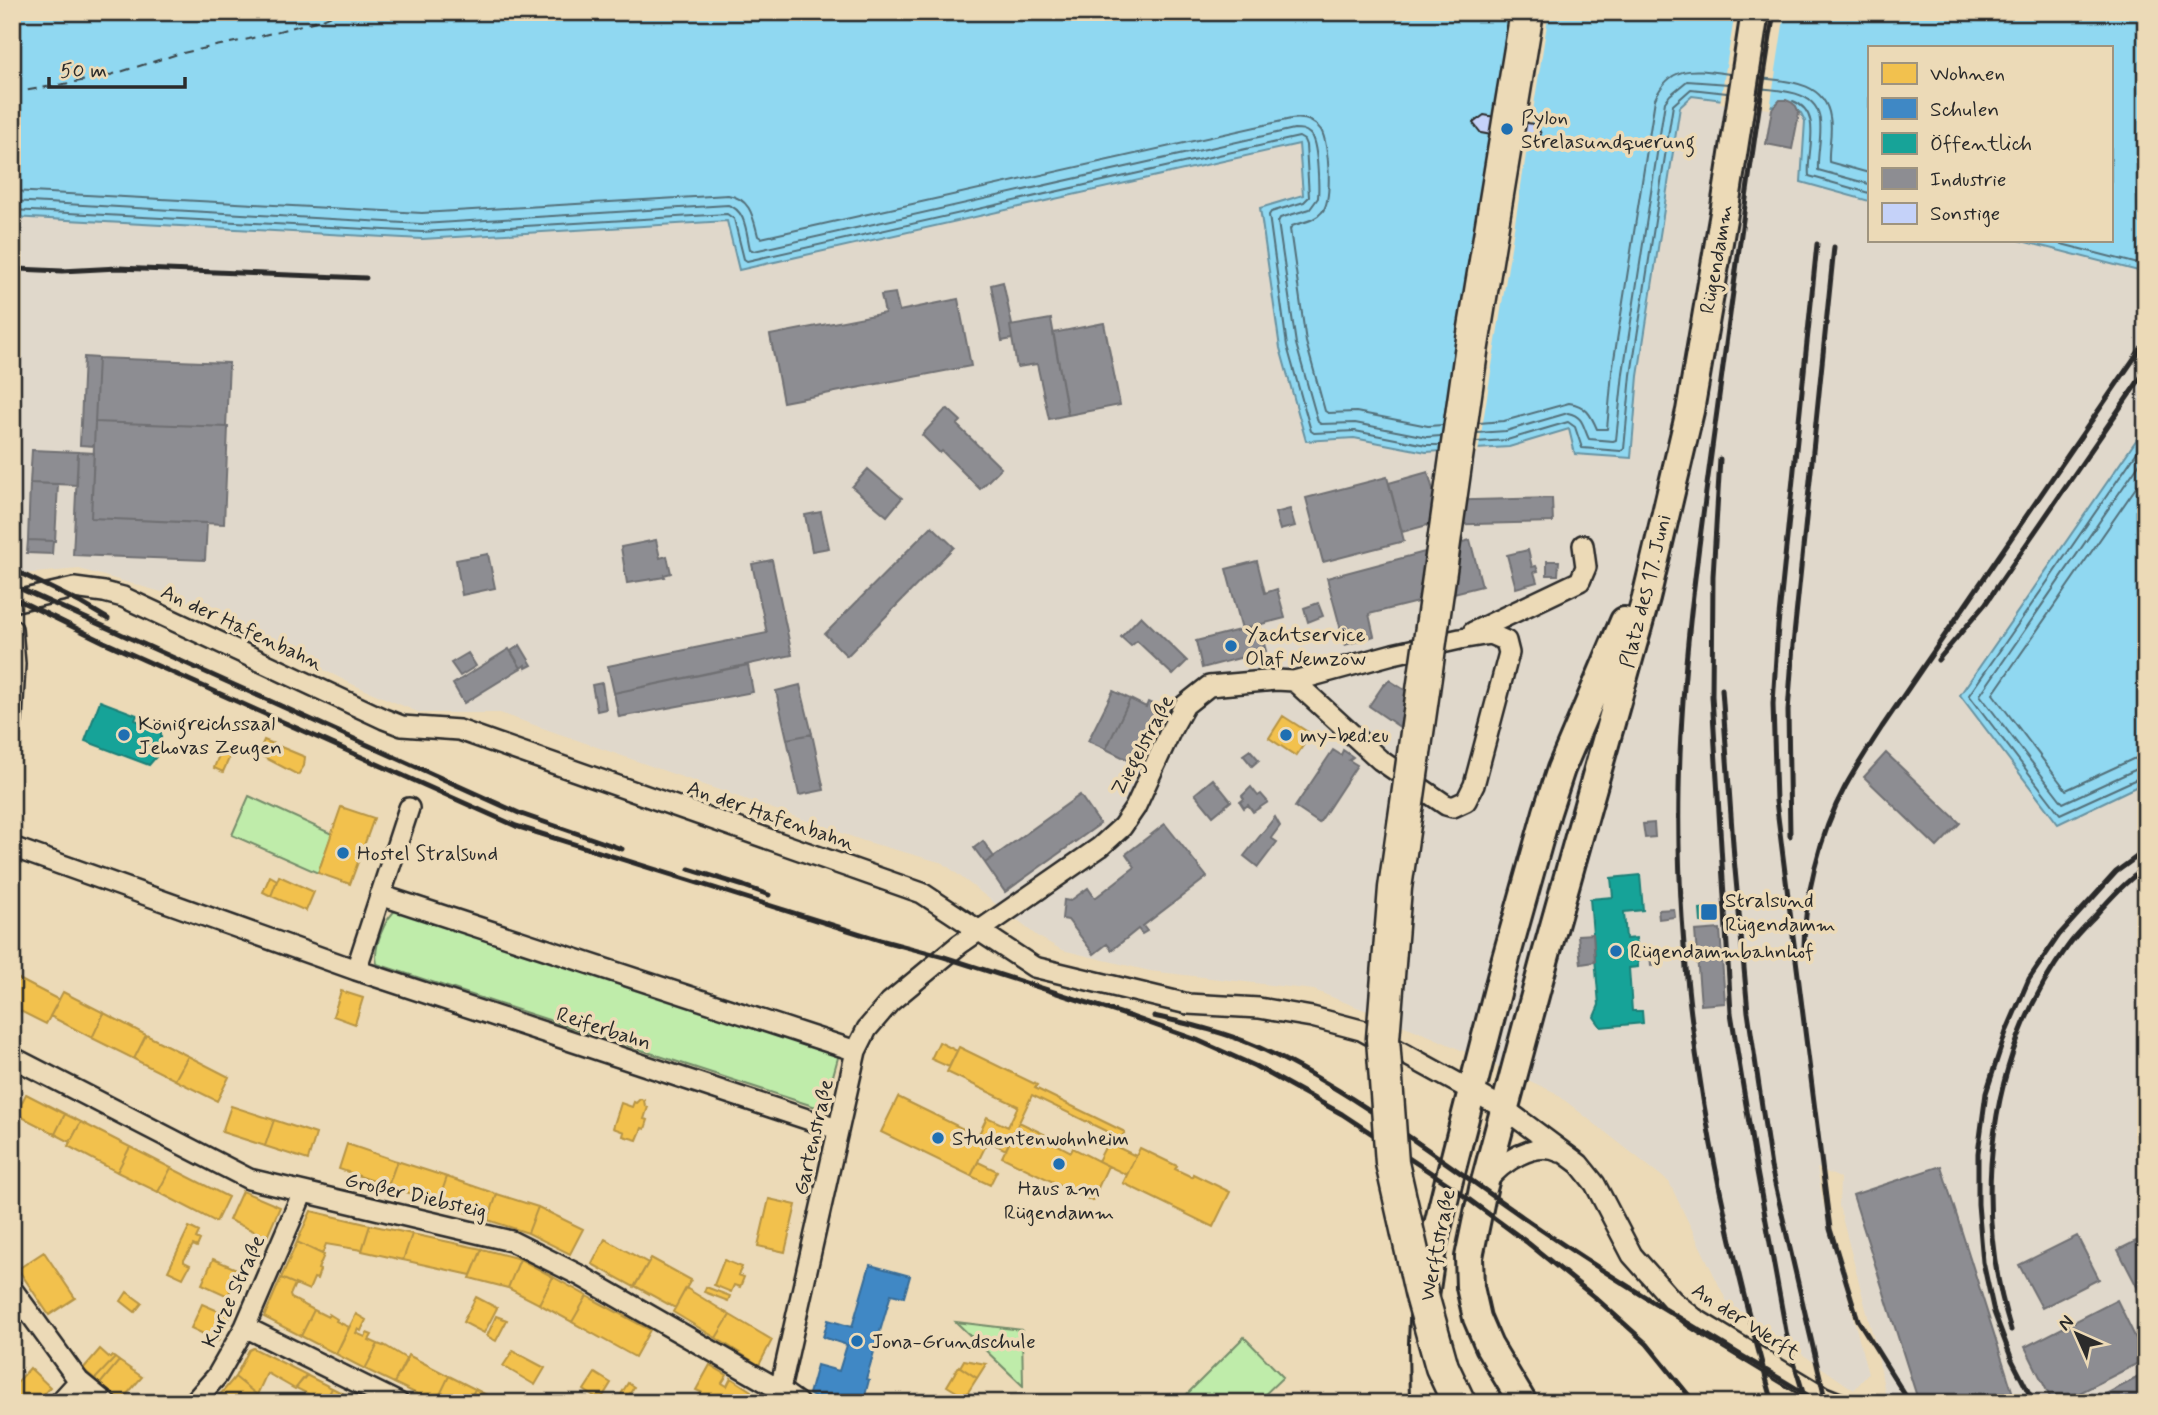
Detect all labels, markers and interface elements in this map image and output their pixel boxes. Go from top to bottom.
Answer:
scale bar [49,46,186,90]
legend [1868,46,2112,242]
text: 50 m [60,57,107,85]
text: Wohnen [1930,60,2005,88]
text: Schulen [1930,96,1999,124]
place label: Pylon Strelasundquerung [1521,104,1695,158]
marker: Pylon Strelasundquerung [1499,121,1515,137]
text: Öffentlich [1930,130,2032,158]
text: Industrie [1930,166,2006,194]
text: Sonstige [1930,200,2000,228]
street label: Rügendamm [1694,202,1740,316]
street label: Platz des 17. Juni [1613,512,1679,671]
street label: An der Hafenbahn [156,578,328,678]
place label: Yachtservice Olaf Nemzow [1245,621,1366,673]
marker: Yachtservice Olaf Nemzow [1223,638,1239,654]
street label: Ziegelstraße [1105,690,1183,802]
place label: Königreichssaal Jehovas Zeugen [138,710,282,762]
place label: my-bed.eu [1300,722,1389,750]
marker: Königreichssaal Jehovas Zeugen [116,727,132,743]
marker: my-bed.eu [1278,727,1294,743]
street label: An der Hafenbahn [683,774,859,858]
place label: Hostel Stralsund [357,840,498,868]
marker: Hostel Stralsund [335,845,351,861]
place label: Stralsund Rügendamm [1725,887,1836,939]
marker: Stralsund Rügendamm [1699,902,1719,922]
place label: Rügendammbahnhof [1630,938,1814,966]
marker: Rügendammbahnhof [1608,943,1624,959]
street label: Reiferbahn [553,1000,655,1057]
street label: Gartenstraße [787,1076,841,1198]
place label: Studentenwohnheim [952,1125,1129,1153]
marker: Studentenwohnheim [930,1130,946,1146]
marker: Haus am Rügendamm [1051,1156,1067,1172]
street label: Großer Diebsteig [342,1166,489,1226]
place label: Haus am Rügendamm [1004,1175,1114,1227]
street label: Werftstraße [1413,1187,1463,1304]
street label: Kurze Straße [196,1231,272,1352]
street label: An der Werft [1686,1277,1805,1367]
north arrow [2042,1300,2112,1370]
text: N [2053,1310,2079,1336]
place label: Jona-Grundschule [871,1328,1036,1356]
marker: Jona-Grundschule [849,1333,865,1349]

